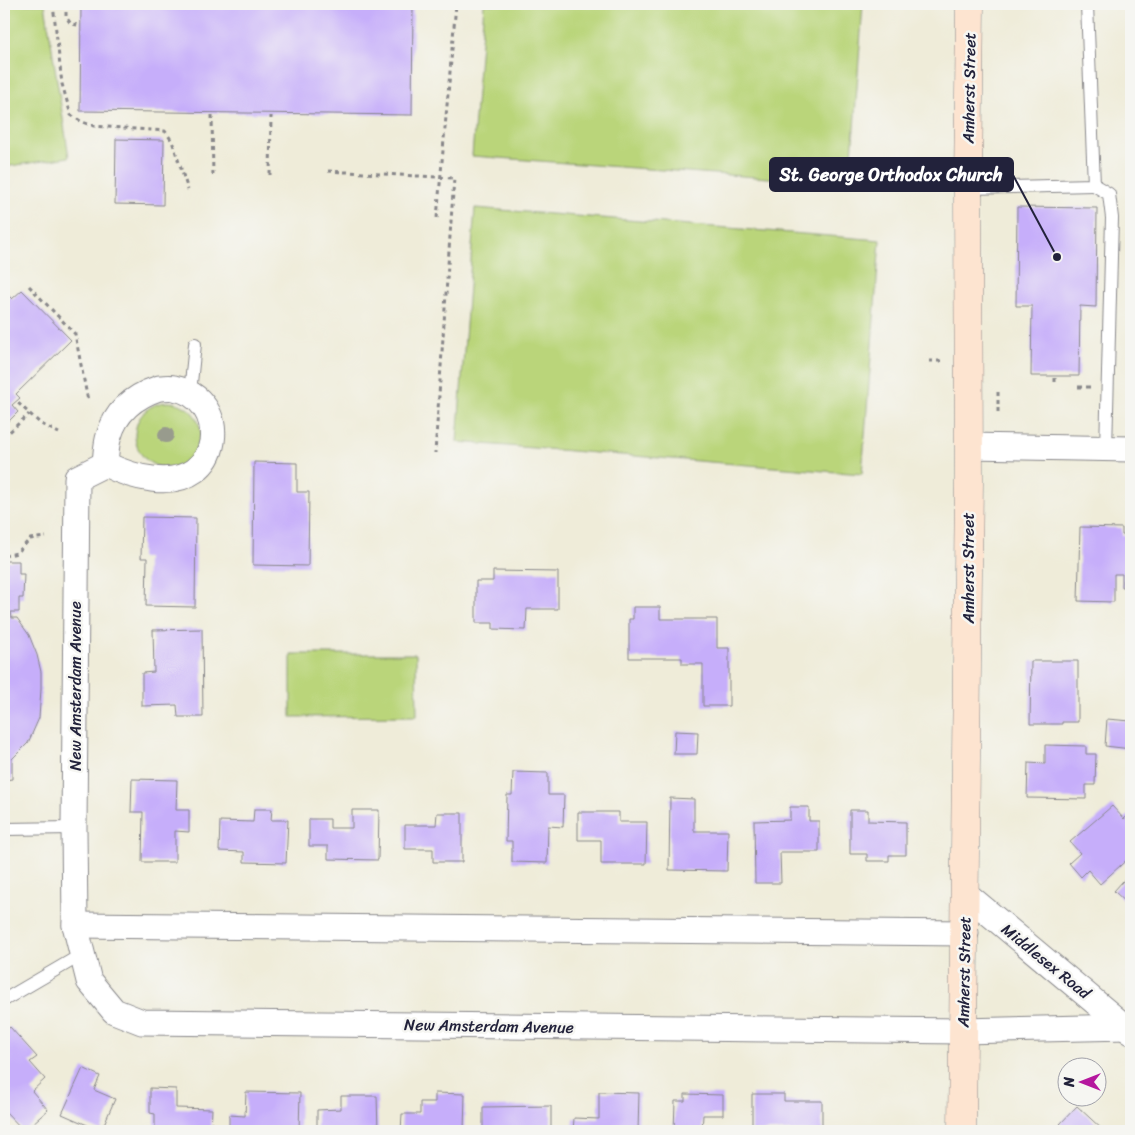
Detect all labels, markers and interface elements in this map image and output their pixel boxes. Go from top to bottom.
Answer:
street label: Amherst Street [954,32,984,145]
callout: St. George Orthodox Church [770,158,1013,191]
text: St. George Orthodox Church [779,159,1003,191]
street label: Amherst Street [954,513,983,624]
street label: New Amsterdam Avenue [61,601,90,771]
street label: Middlesex Road [995,915,1099,1007]
street label: Amherst Street [949,916,979,1029]
street label: New Amsterdam Avenue [404,1010,574,1042]
north arrow [1058,1058,1108,1108]
text: N [1057,1077,1082,1088]

